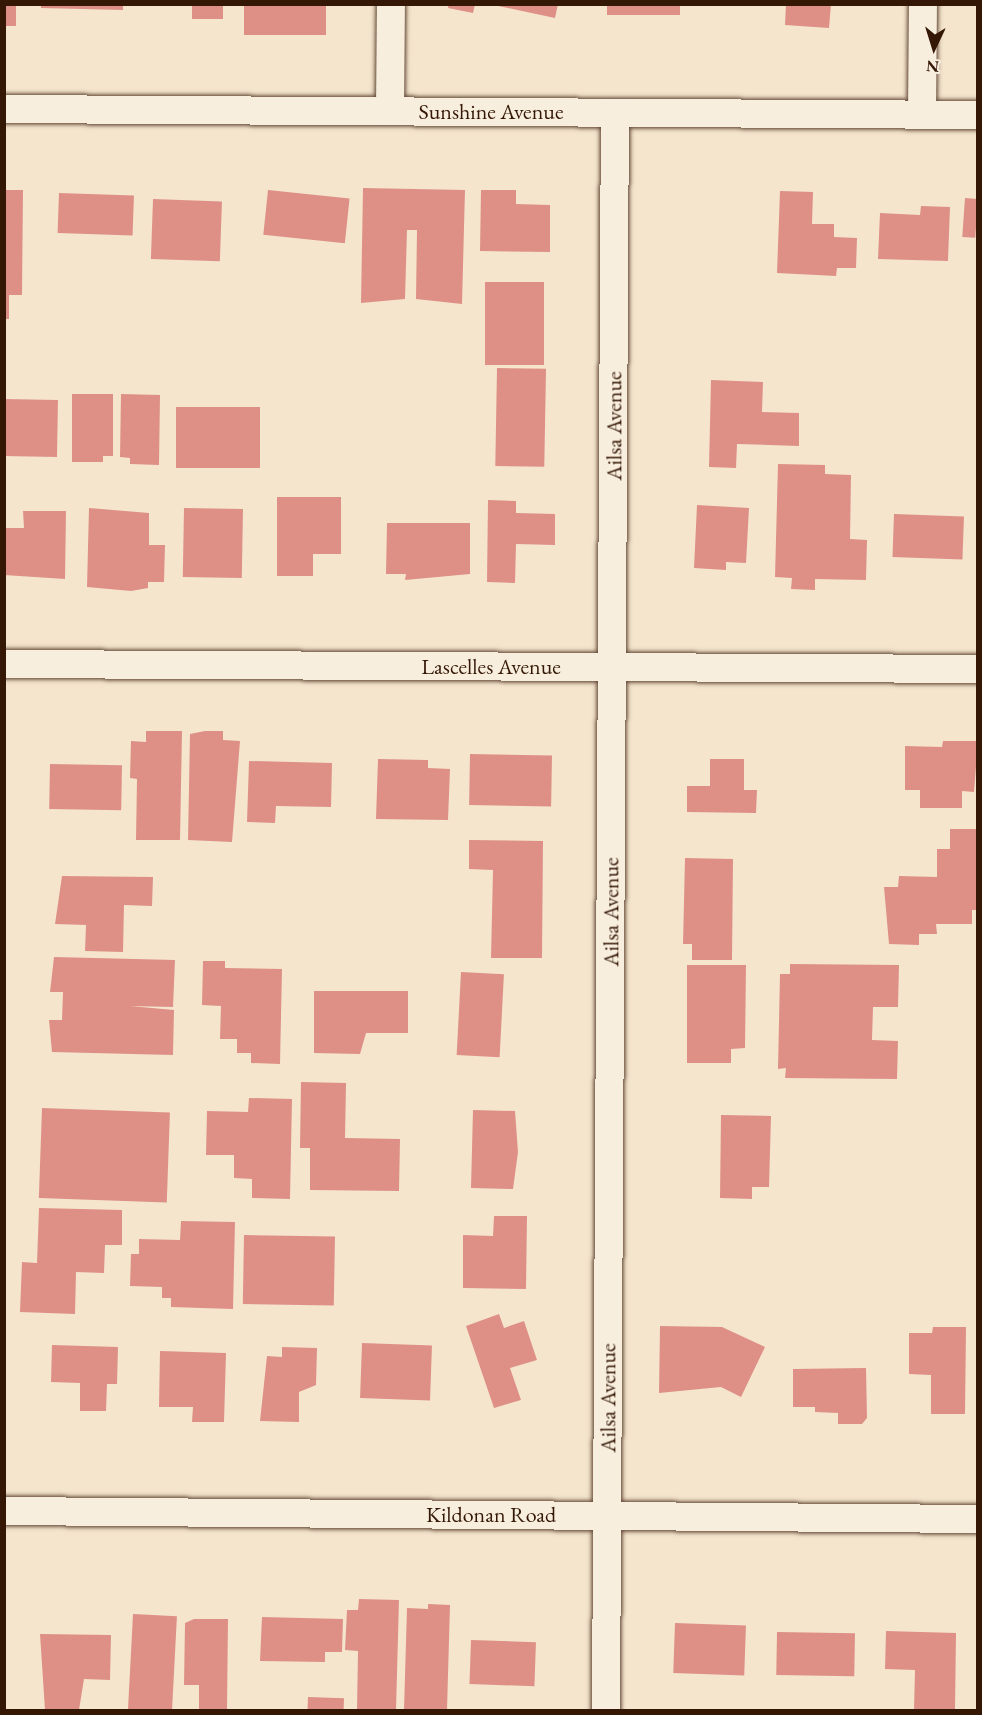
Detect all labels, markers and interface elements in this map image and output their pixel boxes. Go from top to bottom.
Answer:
north arrow [904,18,964,78]
text: N [926,56,940,77]
street label: Sunshine Avenue [418,99,564,125]
street label: Ailsa Avenue [601,371,627,481]
street label: Lascelles Avenue [421,654,561,680]
street label: Ailsa Avenue [598,857,624,967]
street label: Ailsa Avenue [595,1343,621,1453]
street label: Kildonan Road [426,1502,556,1528]

